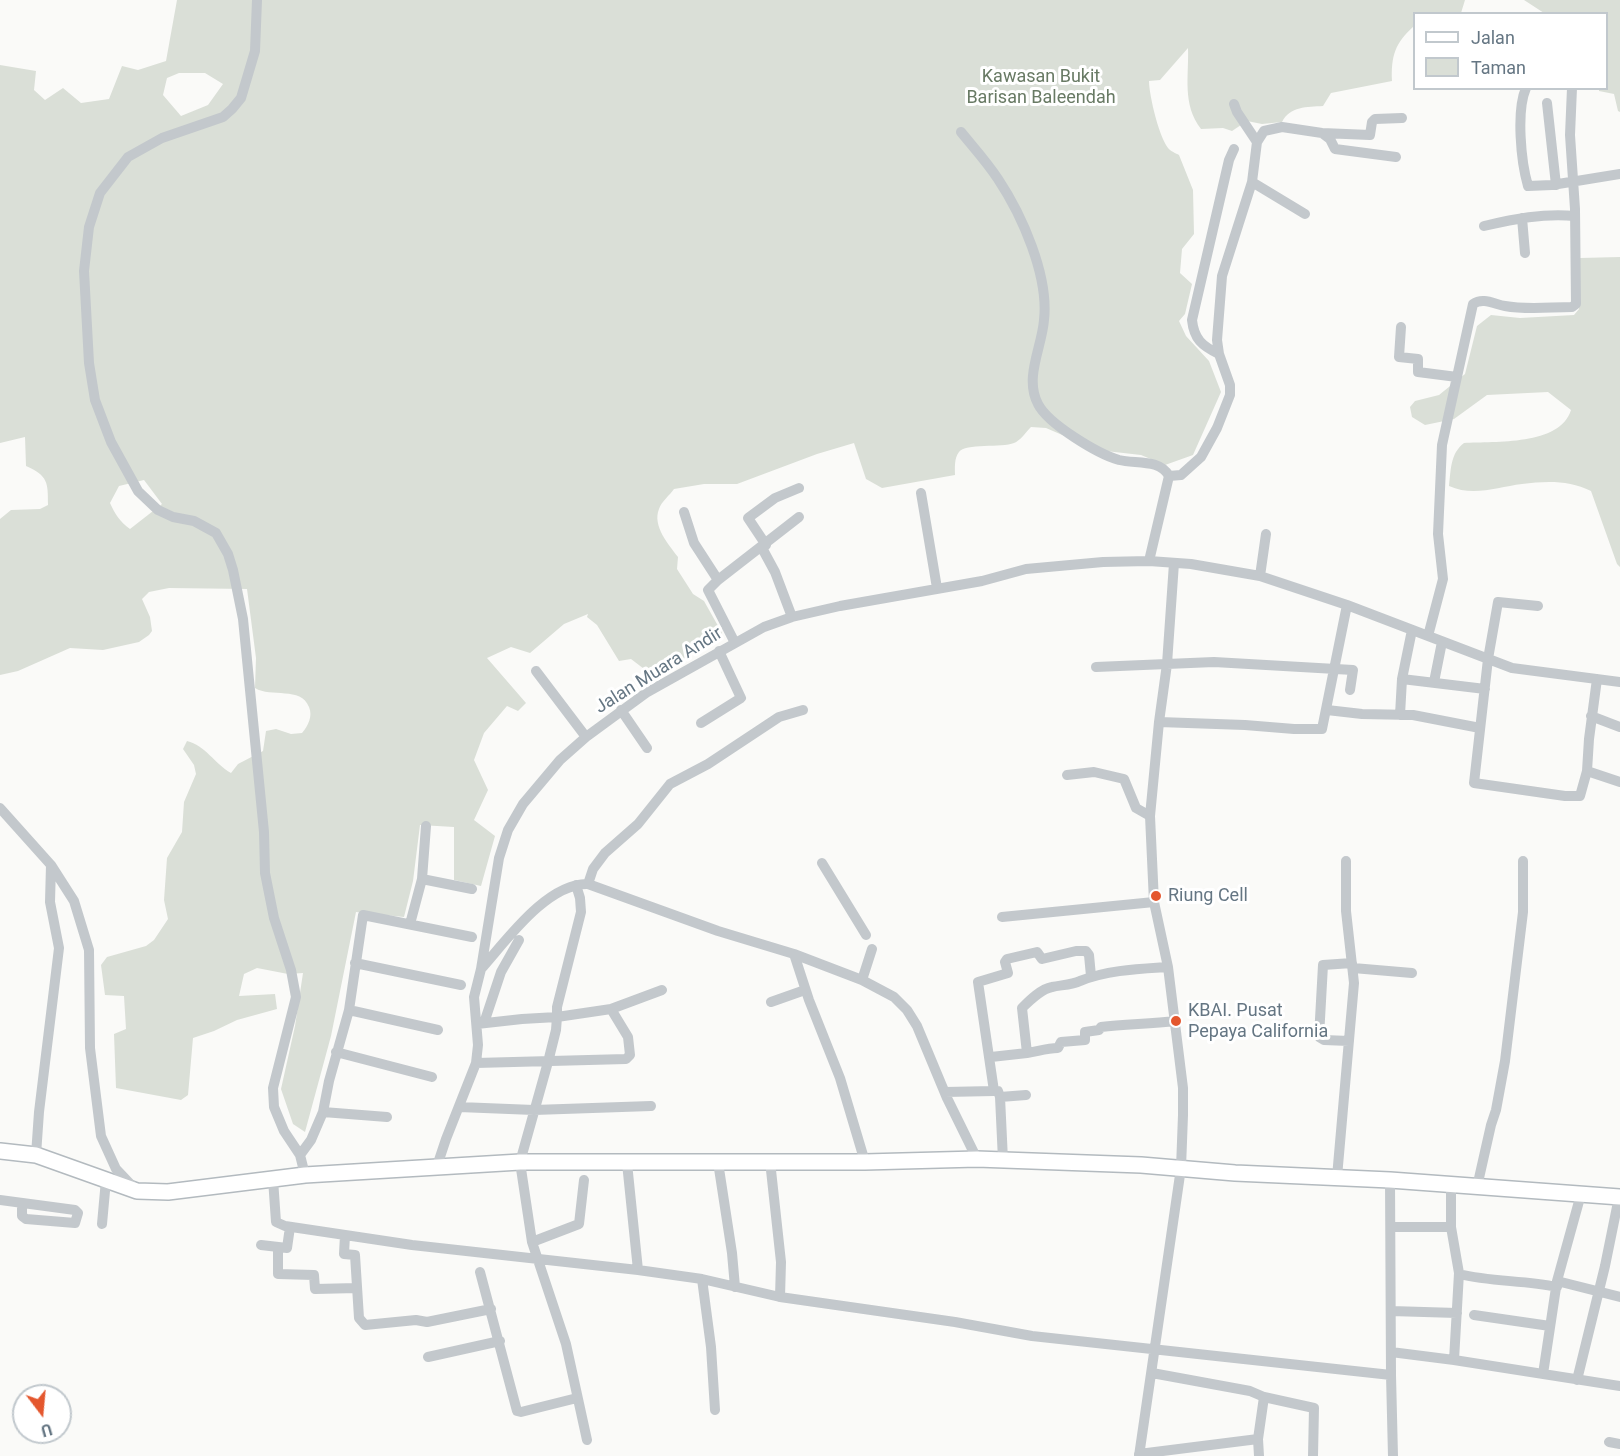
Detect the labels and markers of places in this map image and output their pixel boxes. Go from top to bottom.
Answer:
place label: Riung Cell [1168,885,1248,907]
marker: Riung Cell [1149,889,1163,903]
place label: KBAI. Pusat Pepaya California [1188,1000,1328,1042]
marker: KBAI. Pusat Pepaya California [1169,1014,1183,1028]

